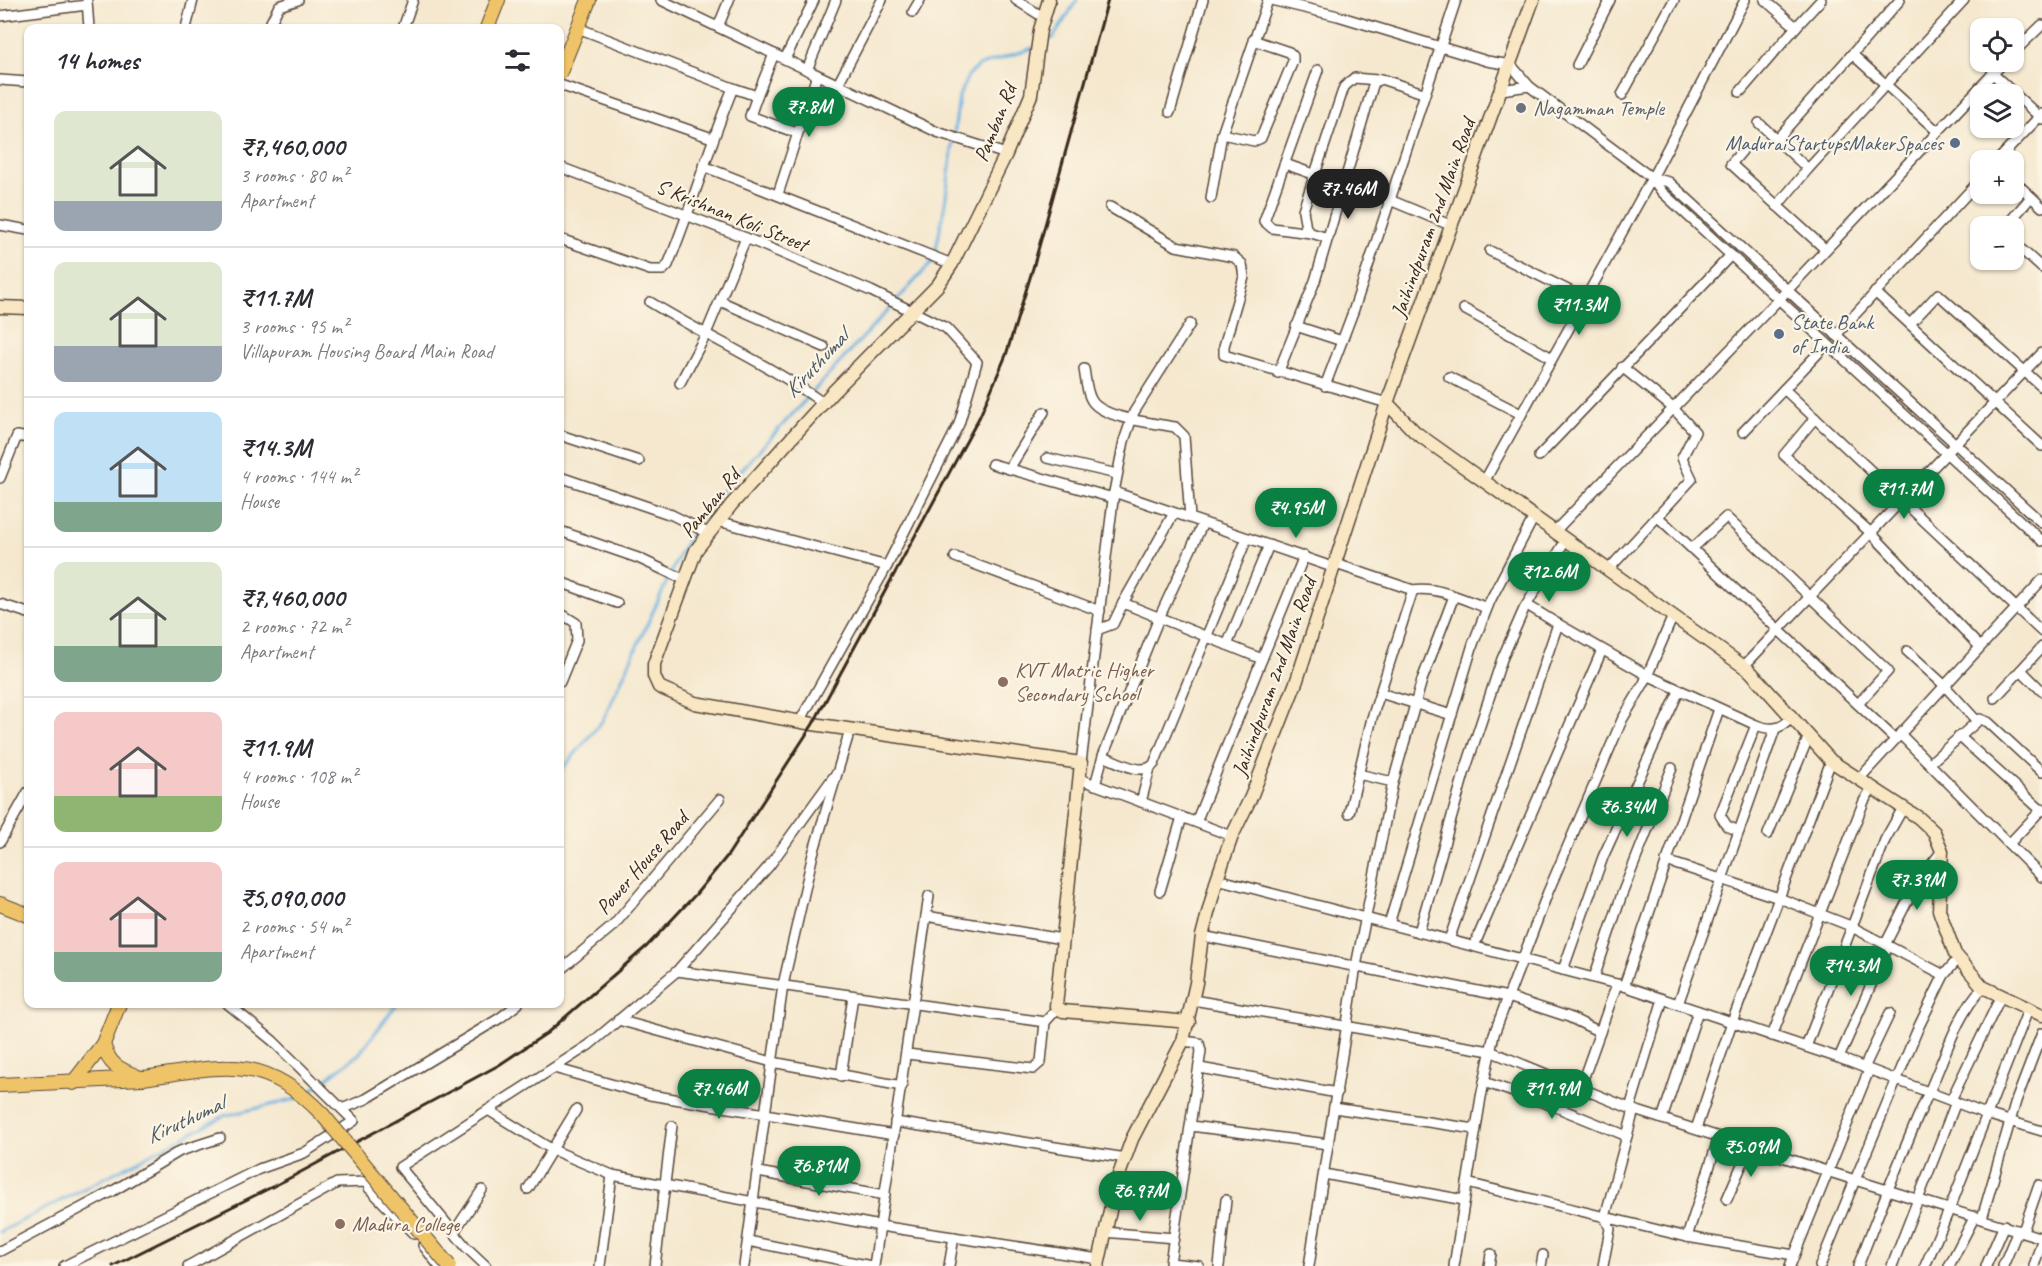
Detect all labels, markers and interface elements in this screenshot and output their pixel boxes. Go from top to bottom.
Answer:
map controls [1970,18,2024,270]
button: locate [1970,18,2024,72]
text: 14 homes [54,44,139,77]
icon: filters [501,44,534,77]
street label: Pamban Rd [968,77,1024,166]
button: layers [1970,84,2024,138]
pin: ₹7.8M [767,87,851,138]
text: ₹7.8M [786,94,832,119]
place label: Nagamman Temple [1533,95,1665,121]
marker: Nagamman Temple [1514,101,1528,115]
street label: Jaihindpuram 2nd Main Road [1385,112,1482,322]
text: ₹7,460,000 [240,130,344,163]
place label: MaduraiStartupsMakerSpaces [1725,130,1945,156]
icon: home [102,135,174,207]
marker: MaduraiStartupsMakerSpaces [1948,136,1962,150]
button: + [1970,150,2024,204]
text: 3 rooms · 80 m² [240,163,348,188]
pin: ₹7.46M [1299,169,1397,220]
street label: S Krishnan Koli Street [653,173,814,258]
text: ₹7.46M [1321,176,1375,201]
text: Apartment [240,188,313,213]
button: − [1970,216,2024,270]
text: ₹11.7M [240,281,311,314]
pin: ₹11.3M [1530,285,1628,336]
icon: home [102,286,174,358]
text: ₹11.3M [1552,292,1606,317]
place label: State Bank of India [1791,309,1875,359]
text: 3 rooms · 95 m² [240,314,348,339]
water label: Kiruthumal [778,319,859,404]
marker: State Bank of India [1772,327,1786,341]
text: Villapuram Housing Board Main Road [240,339,493,364]
text: ₹14.3M [240,431,311,464]
icon: home [102,436,174,508]
street label: Pamban Rd [674,460,748,543]
text: 4 rooms · 144 m² [240,464,357,489]
pin: ₹11.7M [1855,469,1953,520]
text: ₹11.7M [1877,476,1931,501]
pin: ₹4.95M [1247,488,1345,539]
text: House [240,489,279,514]
text: ₹4.95M [1269,495,1323,520]
pin: ₹12.6M [1500,552,1598,603]
text: ₹12.6M [1522,559,1576,584]
street label: Jaihindpuram 2nd Main Road [1226,571,1323,781]
text: ₹7,460,000 [240,581,344,614]
icon: home [102,586,174,658]
text: 2 rooms · 72 m² [240,614,348,639]
text: Apartment [240,639,313,664]
place label: KVT Matric Higher Secondary School [1015,657,1155,707]
marker: KVT Matric Higher Secondary School [996,675,1010,689]
text: ₹11.9M [240,731,311,764]
icon: home [102,736,174,808]
text: 4 rooms · 108 m² [240,764,357,789]
pin: ₹6.34M [1578,787,1676,838]
text: House [240,789,279,814]
text: ₹6.34M [1600,794,1654,819]
street label: Power House Road [590,803,696,920]
pin: ₹7.39M [1868,860,1966,911]
text: ₹7.39M [1890,867,1944,892]
text: ₹5,090,000 [240,881,343,914]
icon: home [102,886,174,958]
text: 2 rooms · 54 m² [240,914,348,939]
text: Apartment [240,939,313,964]
pin: ₹14.3M [1802,946,1900,997]
text: ₹14.3M [1824,953,1878,978]
pin: ₹7.46M [670,1069,768,1120]
pin: ₹11.9M [1503,1069,1601,1120]
text: ₹7.46M [692,1076,746,1101]
text: ₹11.9M [1525,1076,1579,1101]
water label: Kiruthumal [142,1087,235,1150]
pin: ₹5.09M [1702,1127,1800,1178]
text: ₹5.09M [1724,1134,1778,1159]
pin: ₹6.81M [770,1146,868,1197]
text: ₹6.81M [792,1153,846,1178]
pin: ₹6.97M [1091,1171,1189,1222]
text: ₹6.97M [1113,1178,1167,1203]
place label: Madura College [352,1211,460,1237]
marker: Madura College [333,1217,347,1231]

